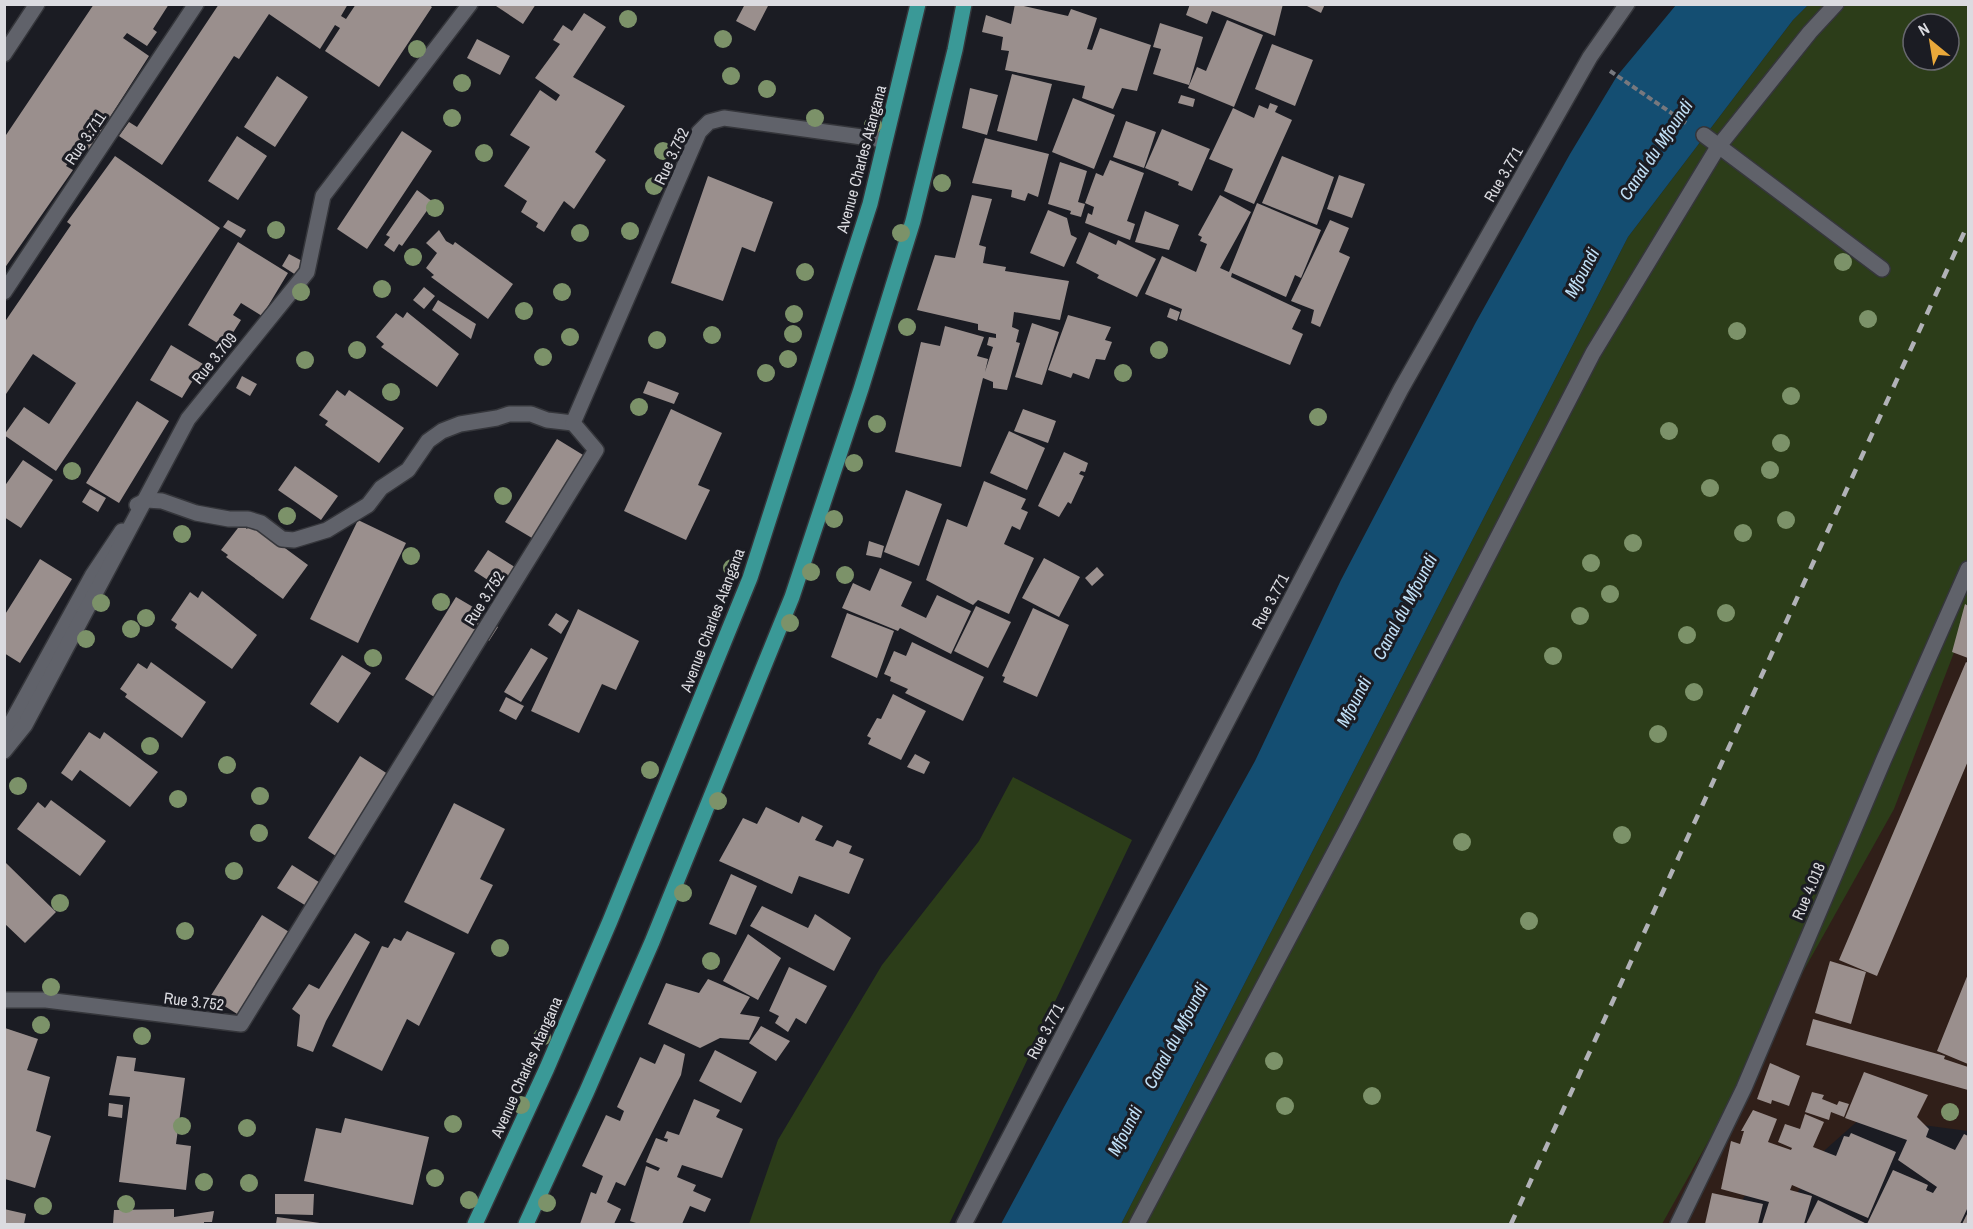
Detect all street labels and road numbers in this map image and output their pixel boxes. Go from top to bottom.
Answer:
street label: Avenue Charles Atangana [830,82,892,236]
street label: Rue 3.711 [59,107,111,169]
street label: Rue 3.752 [648,124,694,188]
street label: Rue 3.771 [1478,142,1528,206]
street label: Rue 3.709 [186,328,242,388]
street label: Avenue Charles Atangana [674,544,750,696]
street label: Rue 3.752 [459,566,509,630]
street label: Rue 3.771 [1246,568,1294,633]
street label: Rue 4.018 [1786,859,1830,923]
street label: Rue 3.752 [163,986,225,1016]
street label: Avenue Charles Atangana [485,992,567,1142]
street label: Rue 3.771 [1021,998,1069,1063]

